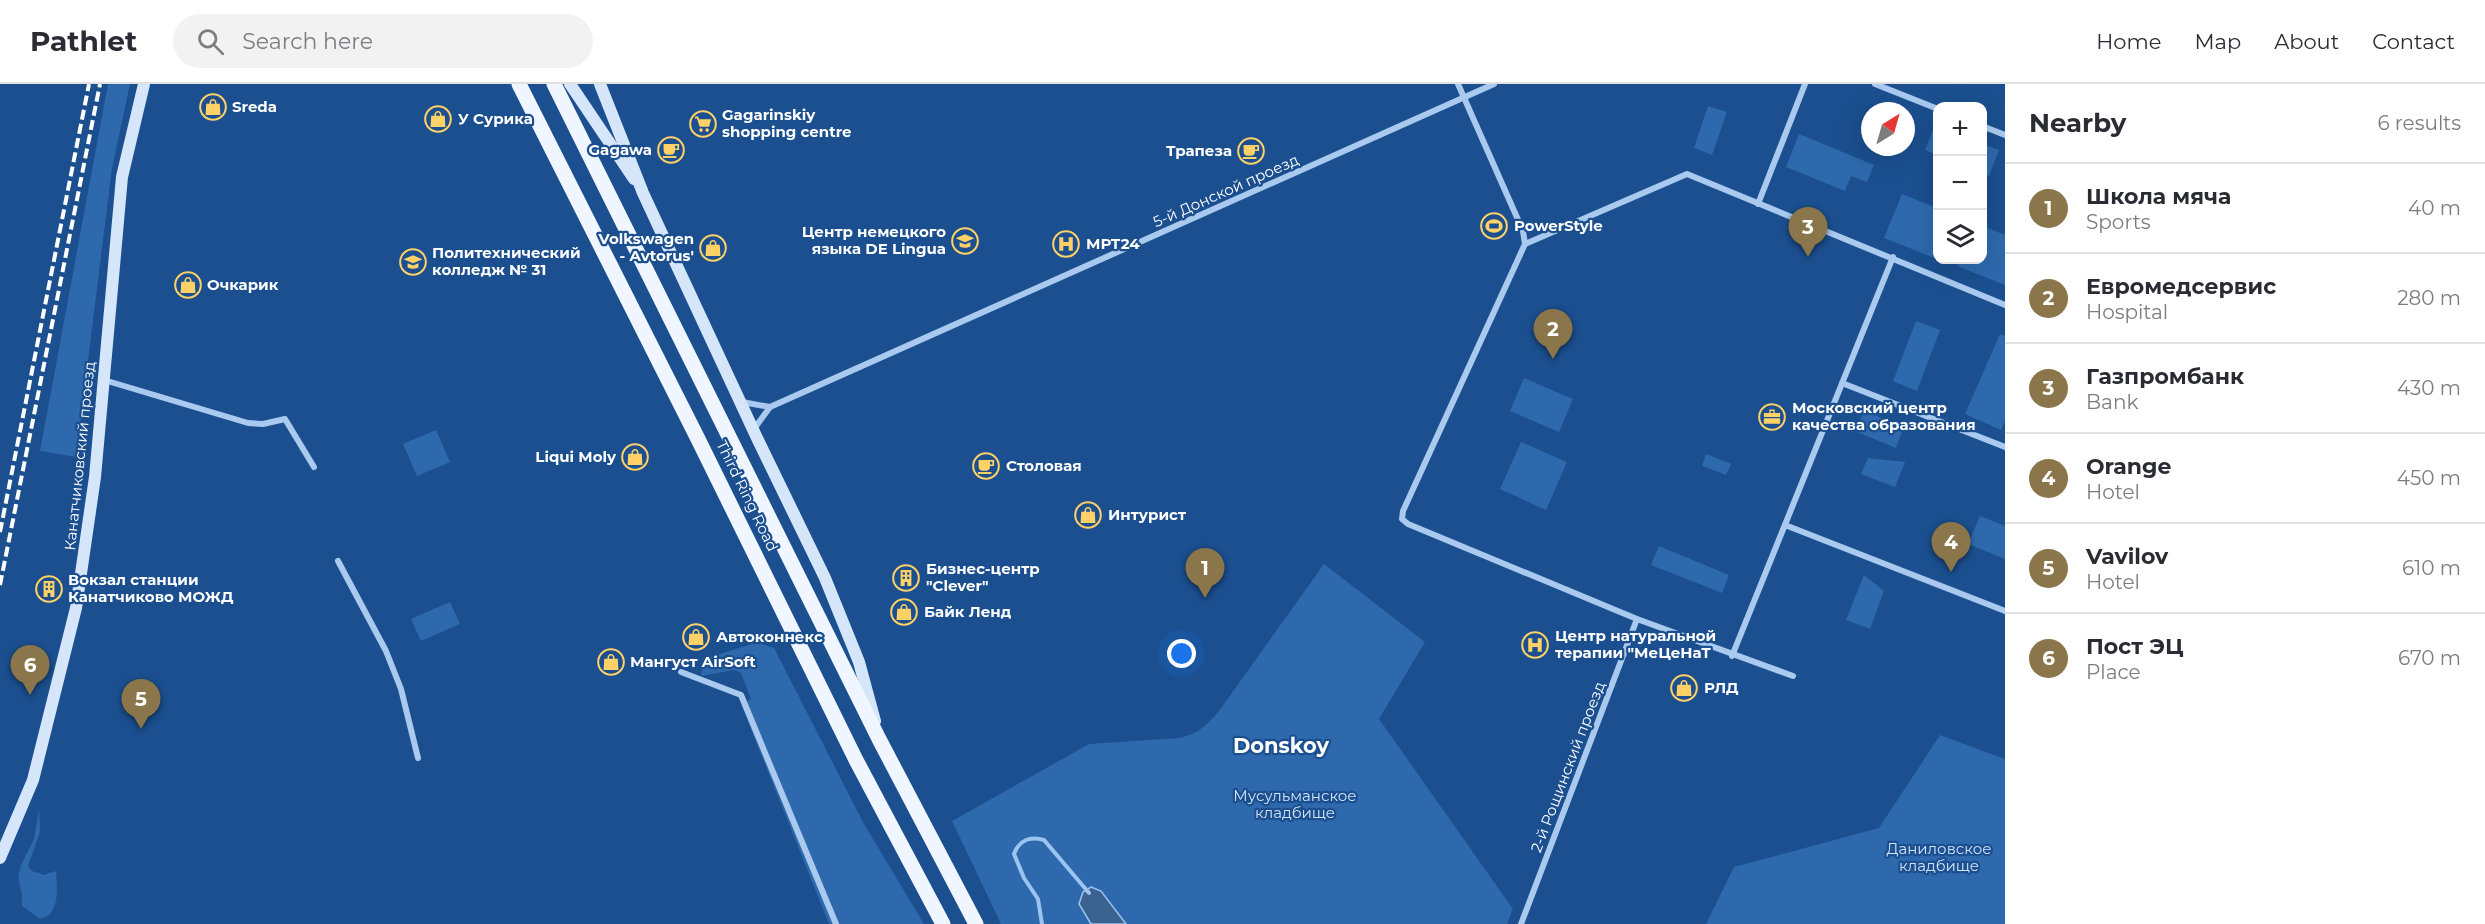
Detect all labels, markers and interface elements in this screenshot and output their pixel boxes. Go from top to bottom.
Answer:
search box [173,14,593,68]
text: Pathlet [30,24,137,58]
icon: search [194,25,227,58]
text: Search here [242,28,373,55]
text: Home [2096,29,2161,54]
text: Map [2194,29,2241,54]
text: About [2274,29,2339,54]
text: Contact [2372,29,2455,54]
shop icon: Sreda [198,92,228,122]
place label: Sreda [232,97,277,116]
north arrow [1861,102,1915,156]
map controls [1933,102,1987,264]
button: + [1933,102,1987,156]
shop icon: У Сурика [423,104,453,134]
place label: Gagarinskiy shopping centre [722,105,852,141]
text: Nearby [2029,107,2126,139]
place label: У Сурика [458,109,533,128]
supermarket icon: Gagarinskiy shopping centre [688,109,718,139]
text: 6 results [2377,111,2461,135]
cafe icon: Gagawa [656,135,686,165]
cafe icon: Трапеза [1236,136,1266,166]
place label: Gagawa [589,140,652,159]
place label: Трапеза [1166,141,1232,160]
street label: 5-й Донской проезд [1150,150,1302,231]
button: − [1933,156,1987,210]
text: Школа мяча [2086,183,2231,210]
text: 1 [2045,196,2052,220]
text: 40 m [2408,196,2461,220]
pin: 3 [1788,208,1828,257]
button: layers [1933,210,1987,264]
text: Sports [2086,210,2151,234]
sports icon: PowerStyle [1479,211,1509,241]
place label: PowerStyle [1514,216,1603,235]
place label: Центр немецкого языка DE Lingua [802,222,946,258]
school or university icon: Центр немецкого языка DE Lingua [950,226,980,256]
place label: Volkswagen - Avtorus' [598,229,694,265]
hospital icon: МРТ24 [1051,229,1081,259]
shop icon: Volkswagen - Avtorus' [698,233,728,263]
place label: МРТ24 [1086,234,1140,253]
place label: Политехнический колледж № 31 [432,243,581,279]
school or university icon: Политехнический колледж № 31 [398,247,428,277]
shop icon: Очкарик [173,270,203,300]
text: Евромедсервис [2086,273,2276,300]
place label: Очкарик [207,275,279,294]
text: 2 [2043,286,2054,310]
text: 280 m [2397,286,2461,310]
text: Hospital [2086,300,2168,324]
pin: 2 [1534,310,1572,359]
street label: Канатчиковский проезд [60,360,99,551]
text: Газпромбанк [2086,363,2244,390]
text: 3 [2043,376,2054,400]
text: 430 m [2397,376,2461,400]
text: Bank [2086,390,2138,414]
place label: Московский центр качества образования [1792,398,1976,434]
office icon: Московский центр качества образования [1757,402,1787,432]
street label: Third Ring Road [712,437,783,554]
shop icon: Liqui Moly [620,442,650,472]
place label: Liqui Moly [535,447,617,466]
cafe icon: Столовая [971,451,1001,481]
text: Orange [2086,453,2171,480]
place label: Столовая [1006,456,1082,475]
text: 4 [2042,466,2055,490]
text: 450 m [2397,466,2461,490]
text: Hotel [2086,480,2140,504]
shop icon: Интурист [1073,500,1103,530]
place label: Интурист [1108,505,1186,524]
pin: 4 [1932,522,1970,572]
text: Vavilov [2086,543,2168,570]
pin: 1 [1186,548,1224,598]
text: 5 [2043,556,2054,580]
text: 610 m [2402,556,2461,580]
place label: Бизнес-центр "Clever" [926,559,1040,595]
building icon: Бизнес-центр "Clever" [891,563,921,593]
place label: Вокзал станции Канатчиково МОЖД [68,570,234,606]
text: Hotel [2086,570,2140,594]
building icon: Вокзал станции Канатчиково МОЖД [34,574,64,604]
shop icon: Байк Ленд [889,597,919,627]
place label: Байк Ленд [924,602,1012,621]
shop icon: Автоконнекс [681,622,711,652]
place label: Центр натуральной терапии "МеЦеНаТ [1555,626,1716,662]
place label: Автоконнекс [716,627,823,646]
hospital icon: Центр натуральной терапии "МеЦеНаТ [1520,630,1550,660]
text: Пост ЭЦ [2086,633,2183,660]
your location [1167,639,1196,668]
pin: 6 [10,646,50,695]
text: 6 [2042,646,2055,670]
text: 670 m [2398,646,2461,670]
shop icon: Мангуст AirSoft [596,647,626,677]
place label: Мангуст AirSoft [630,652,756,671]
text: Place [2086,660,2141,684]
shop icon: РЛД [1669,673,1699,703]
place label: РЛД [1704,678,1739,697]
street label: 2-й Рощинский проезд [1526,679,1609,855]
pin: 5 [122,680,160,729]
district label: Donskoy [1233,733,1329,758]
park label: Мусульманское кладбище [1233,786,1357,822]
park label: Даниловское кладбище [1887,839,1991,875]

